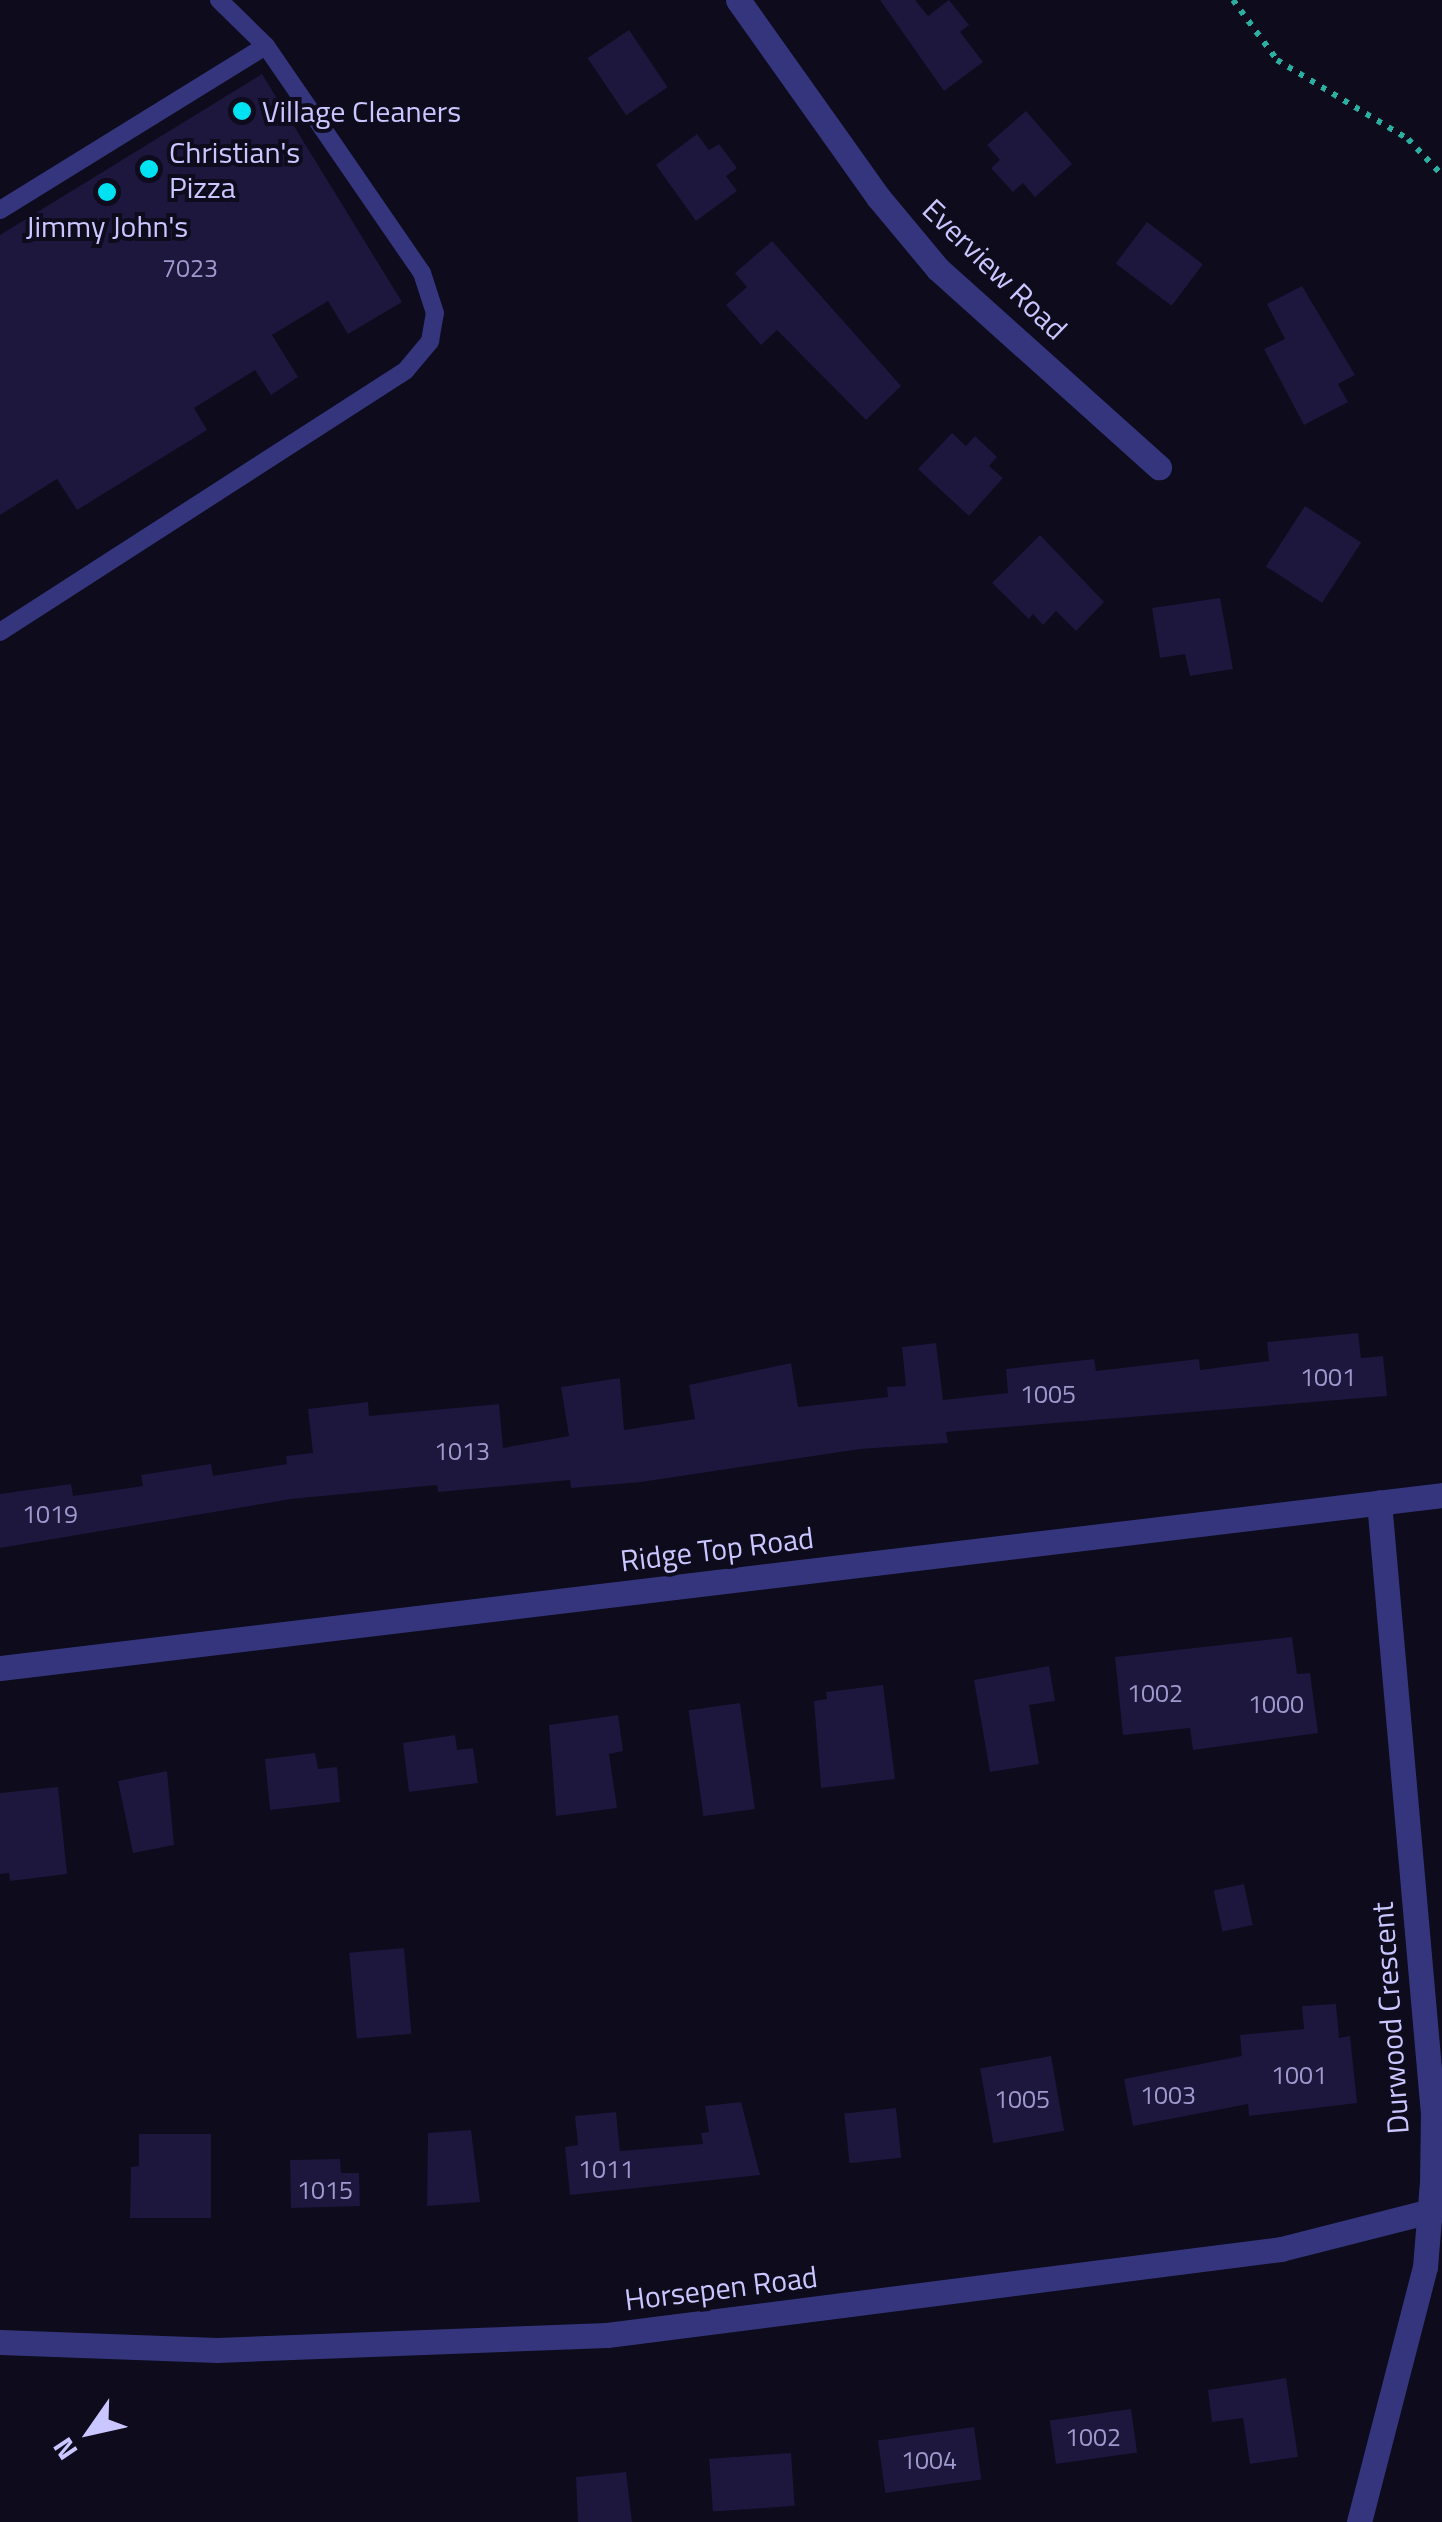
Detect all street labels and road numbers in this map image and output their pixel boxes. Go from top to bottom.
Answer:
street label: Everview Road [915,191,1075,347]
street label: Ridge Top Road [618,1519,816,1579]
street label: Durwood Crescent [1364,1901,1416,2135]
street label: Horsepen Road [623,2258,819,2318]

